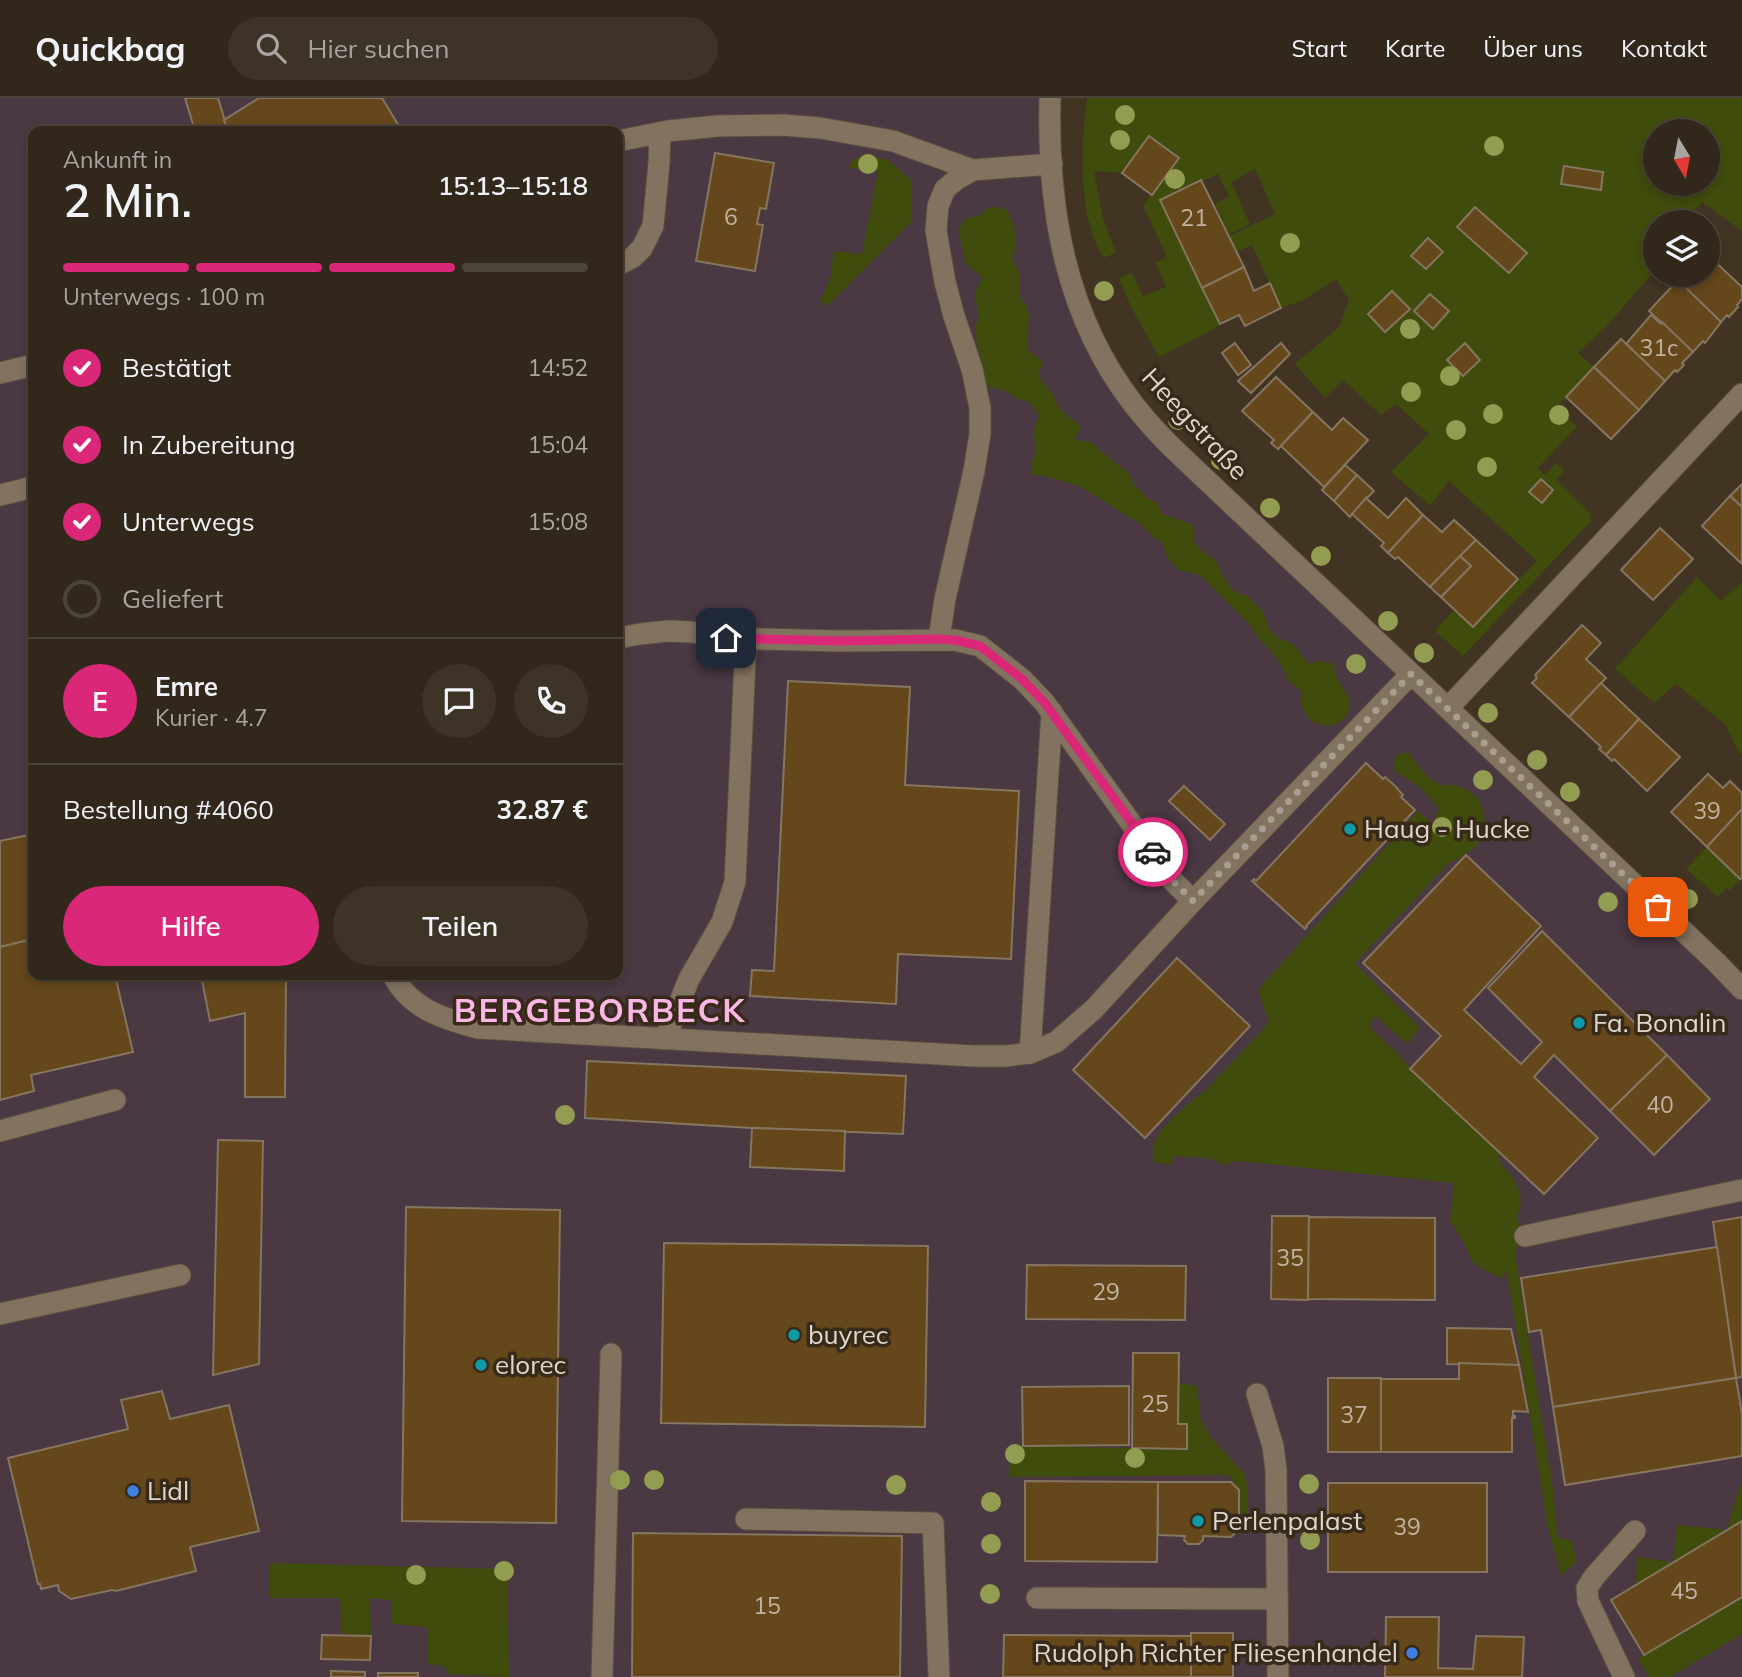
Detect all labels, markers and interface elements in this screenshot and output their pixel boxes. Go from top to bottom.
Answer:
search box [228,17,718,80]
text: Quickbag [35,28,186,69]
icon: search [252,29,290,67]
text: Hier suchen [308,32,449,65]
text: Start [1291,33,1347,63]
text: Karte [1385,33,1445,63]
text: Über uns [1483,33,1583,63]
text: Kontakt [1621,33,1707,63]
north arrow [1643,119,1720,196]
map controls [1643,119,1720,287]
text: Ankunft in [63,145,172,174]
text: 15:13–15:18 [438,169,588,202]
text: 2 Min. [63,171,192,229]
house number: 6 [724,202,738,231]
house number: 21 [1180,203,1208,232]
button: layers [1643,210,1720,287]
text: Unterwegs · 100 m [63,282,265,311]
house number: 31c [1640,333,1679,362]
icon: check [63,349,101,387]
text: Bestätigt [122,351,231,384]
text: 14:52 [528,353,588,382]
street label: Heegstraße [1135,361,1256,487]
icon: check [63,426,101,464]
text: In Zubereitung [122,428,295,461]
text: 15:04 [528,430,588,459]
icon: check [63,503,101,541]
text: Unterwegs [122,505,255,538]
text: 15:08 [528,507,588,536]
text: Geliefert [122,582,223,615]
pin [696,608,756,668]
icon: home [707,619,745,657]
button: chat [422,664,496,738]
button: phone [514,664,588,738]
text: Emre [155,670,218,703]
text: E [92,685,108,718]
text: Kurier · 4.7 [155,703,267,732]
text: Bestellung #4060 [63,793,274,826]
text: 32.87 € [496,793,588,826]
house number: 39 [1693,796,1721,825]
place label: Haug - Hucke [1364,812,1530,845]
courier [1118,817,1188,887]
marker: Haug - Hucke [1342,821,1358,837]
icon: car [1134,833,1172,871]
pin [1628,877,1688,937]
button: Hilfe [63,886,319,966]
button: Teilen [333,886,588,966]
icon: bag [1639,888,1677,926]
district label: BERGEBORBECK [454,989,746,1030]
place label: Fa. Bonalin [1593,1006,1726,1039]
marker: Fa. Bonalin [1571,1015,1587,1031]
house number: 40 [1646,1090,1674,1119]
house number: 35 [1276,1243,1304,1272]
house number: 29 [1092,1277,1120,1306]
place label: buyrec [808,1318,889,1351]
marker: buyrec [786,1327,802,1343]
place label: elorec [495,1348,566,1381]
marker: elorec [473,1357,489,1373]
house number: 25 [1141,1389,1169,1418]
house number: 37 [1340,1400,1368,1429]
place label: Lidl [147,1474,189,1507]
marker: Lidl [125,1483,141,1499]
place label: Perlenpalast [1212,1504,1362,1537]
house number: 39 [1393,1512,1421,1541]
marker: Perlenpalast [1190,1513,1206,1529]
house number: 45 [1670,1576,1698,1605]
house number: 15 [753,1591,781,1620]
place label: Rudolph Richter Fliesenhandel [1034,1636,1398,1669]
marker: Rudolph Richter Fliesenhandel [1404,1645,1420,1661]

